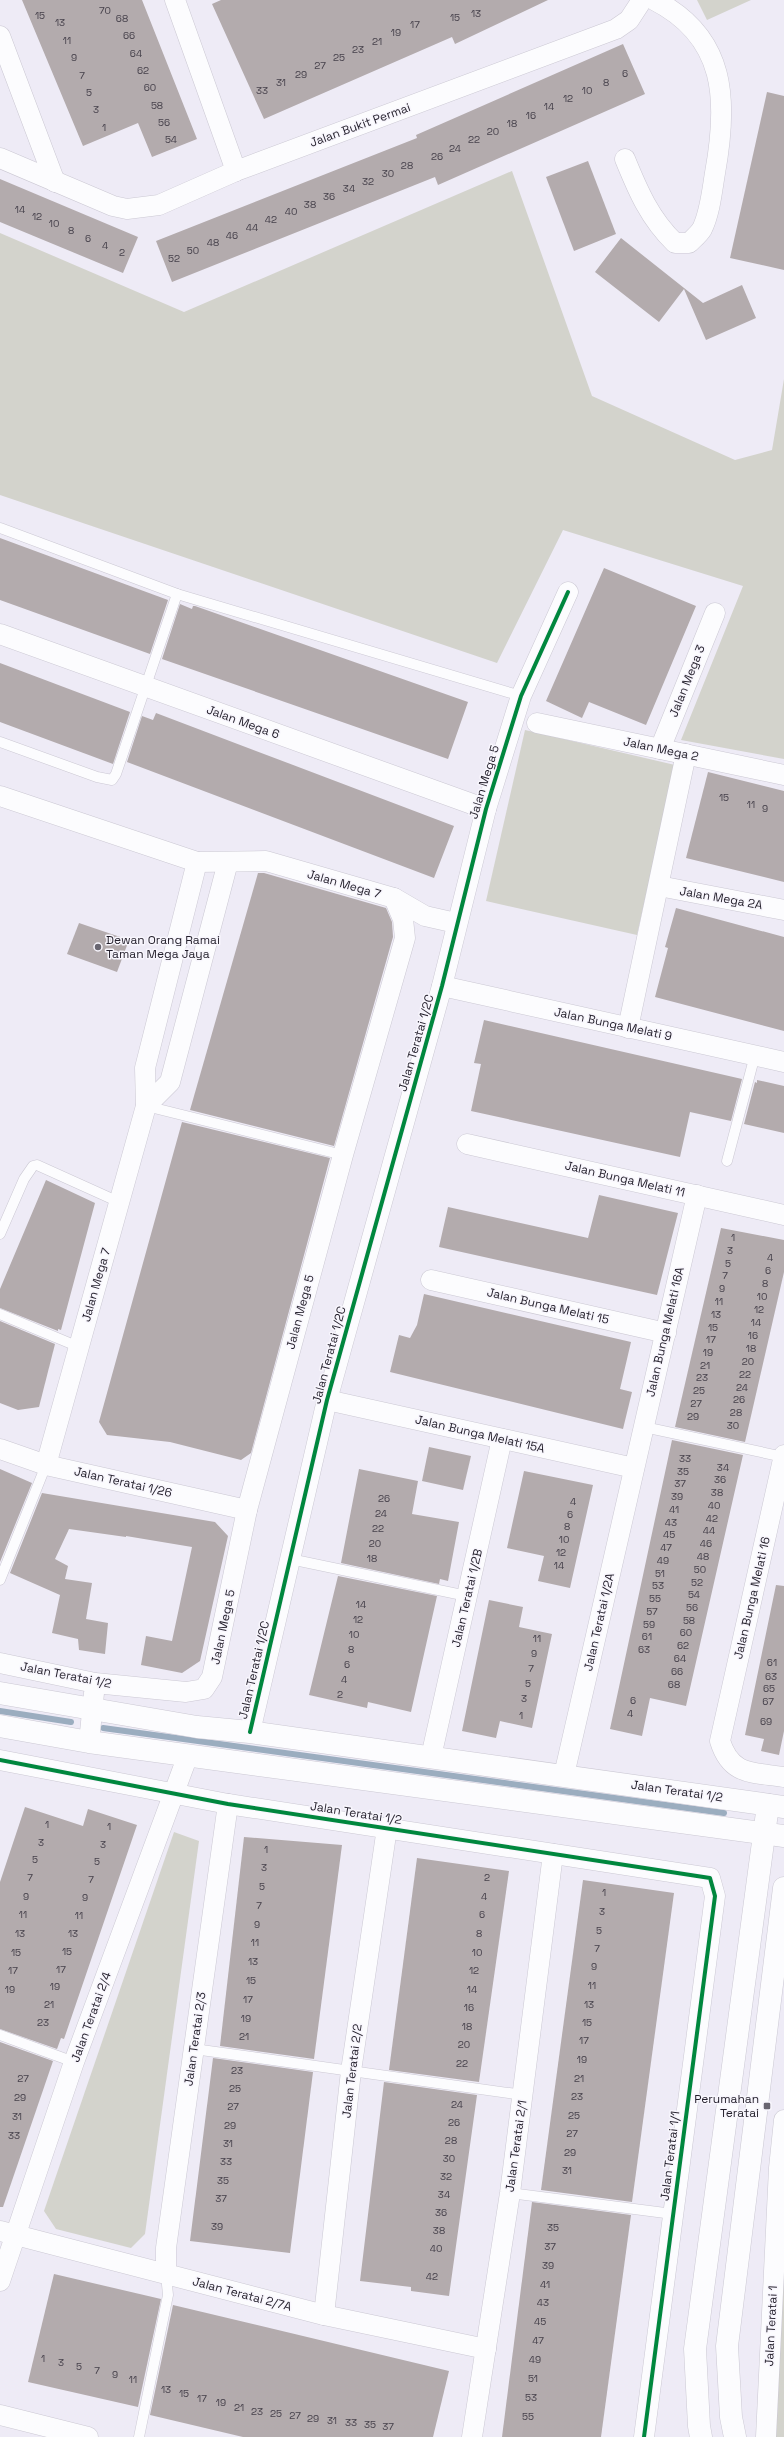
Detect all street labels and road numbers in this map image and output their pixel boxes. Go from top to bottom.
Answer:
street label: Jalan Bukit Permai [307,99,413,151]
street label: Jalan Mega 3 [665,643,709,719]
street label: Jalan Mega 6 [204,701,282,743]
street label: Jalan Mega 2 [622,733,700,765]
street label: Jalan Mega 5 [465,743,503,821]
street label: Jalan Mega 7 [305,866,383,902]
street label: Jalan Mega 2A [678,883,764,913]
street label: Jalan Teratai 1/2C [394,992,438,1093]
street label: Jalan Bunga Melati 9 [553,1004,673,1044]
street label: Jalan Bunga Melati 11 [563,1157,687,1201]
street label: Jalan Mega 7 [78,1246,114,1324]
street label: Jalan Bunga Melati 16A [642,1265,688,1398]
street label: Jalan Mega 5 [282,1273,318,1351]
street label: Jalan Bunga Melati 15 [485,1284,611,1328]
street label: Jalan Teratai 1/2C [308,1304,350,1406]
street label: Jalan Bunga Melati 15A [414,1411,547,1457]
street label: Jalan Teratai 1/26 [73,1463,173,1501]
street label: Jalan Bunga Melati 16 [730,1535,774,1661]
street label: Jalan Teratai 1/2B [448,1547,486,1649]
street label: Jalan Teratai 1/2A [580,1571,618,1673]
street label: Jalan Mega 5 [207,1588,239,1666]
street label: Jalan Teratai 1/2C [235,1619,273,1721]
street label: Jalan Teratai 1/2 [19,1658,113,1692]
street label: Jalan Teratai 1/2 [630,1777,724,1805]
street label: Jalan Teratai 1/2 [309,1798,403,1828]
street label: Jalan Teratai 2/4 [67,1969,115,2064]
street label: Jalan Teratai 2/3 [180,1991,210,2087]
street label: Jalan Teratai 2/2 [338,2023,366,2119]
street label: Jalan Teratai 2/1 [502,2099,530,2193]
street label: Jalan Teratai 1/1 [657,2110,683,2202]
street label: Jalan Teratai 2/7A [191,2273,294,2315]
street label: Jalan Teratai 1 [761,2285,781,2367]

